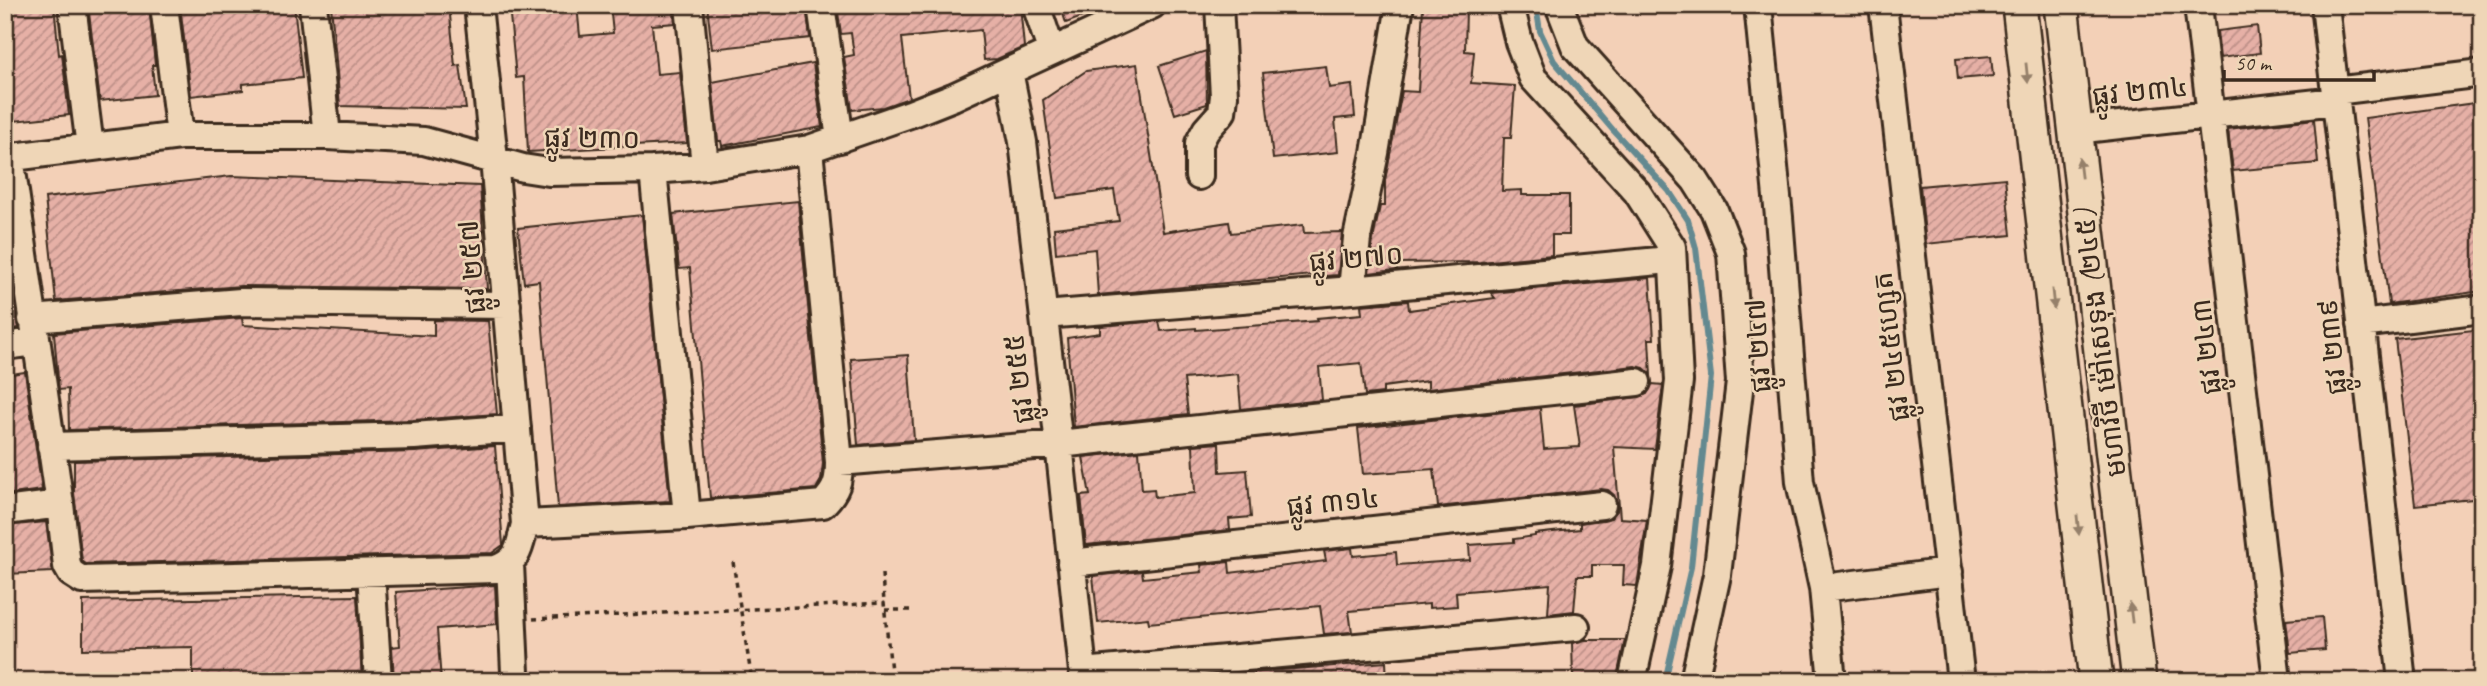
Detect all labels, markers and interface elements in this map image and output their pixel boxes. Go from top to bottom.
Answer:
scale bar [2224,38,2375,82]
text: 50 m [2235,50,2273,76]
one-way arrow [2022,62,2033,84]
street label: ផ្លូវ ២៣៤ [2090,69,2191,121]
street label: ផ្លូវ ២៣០ [543,120,641,164]
one-way arrow [2074,157,2085,179]
street label: មហាវិថី ម៉ៅសេទុង (២៤៥) [2065,205,2135,479]
street label: ផ្លូវ ២៥៧ [450,218,501,316]
street label: ផ្លូវ ២៧០ [1307,236,1405,287]
street label: ផ្លូវ ២៤៥ហ្សេត [1864,269,1925,424]
one-way arrow [2047,288,2058,310]
street label: ផ្លូវ ២៤៣ [2183,296,2236,397]
street label: ផ្លូវ ២៣៩ [2310,296,2362,397]
street label: ផ្លូវ ២៤៧ [1737,297,1786,394]
street label: ផ្លូវ ២៥៥ [996,331,1049,426]
street label: ផ្លូវ ៣១៤ [1285,480,1382,532]
one-way arrow [2073,514,2084,536]
one-way arrow [2125,602,2136,624]

